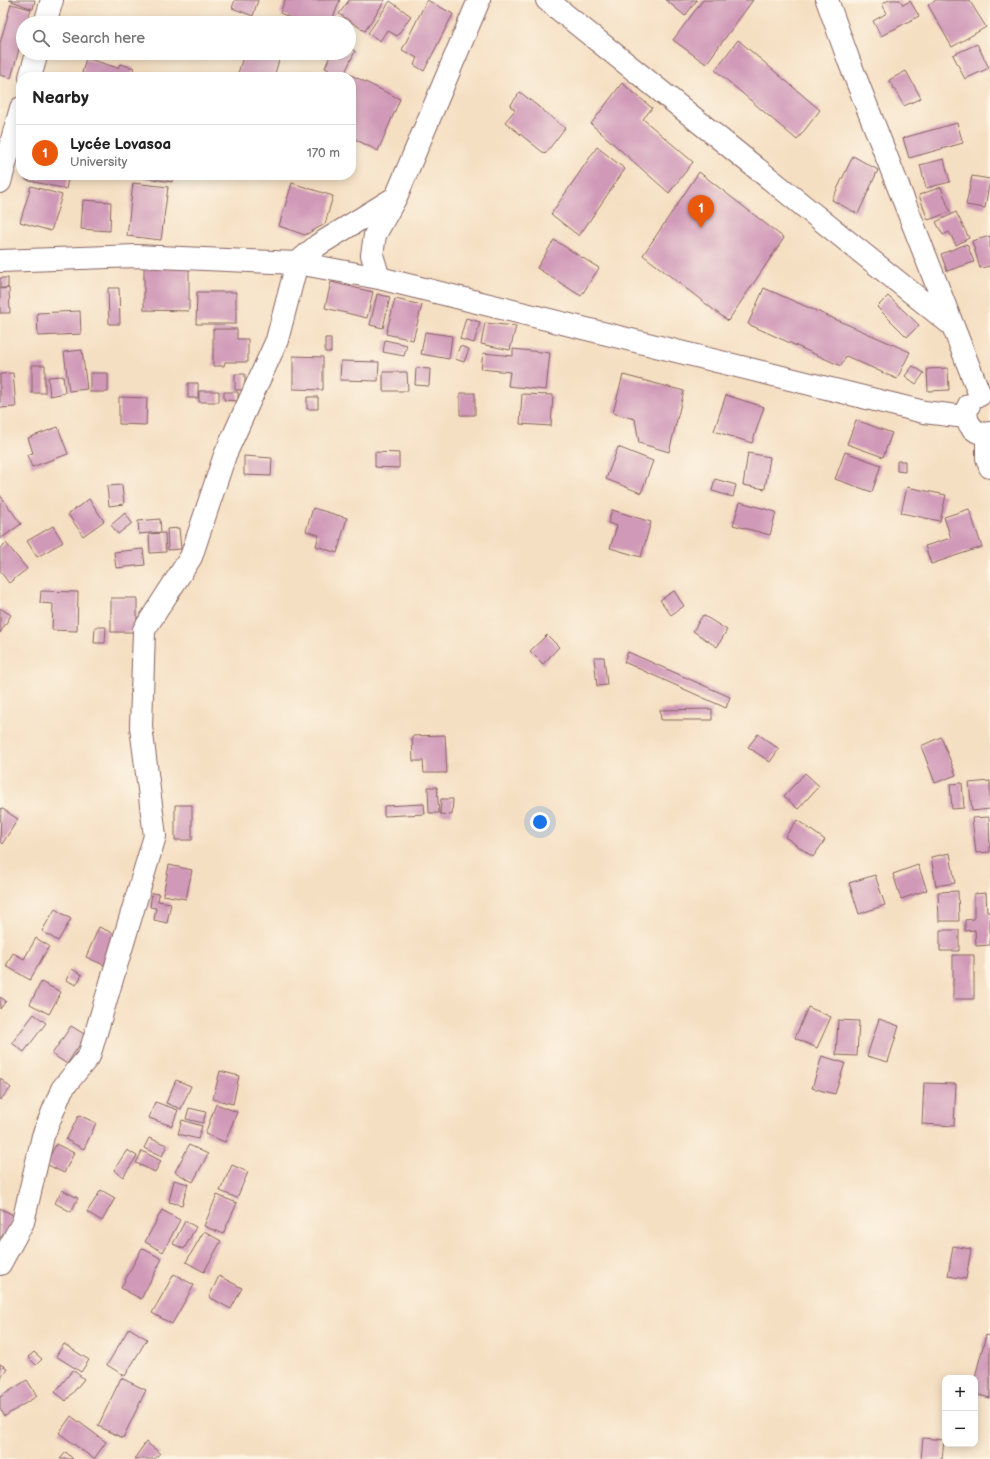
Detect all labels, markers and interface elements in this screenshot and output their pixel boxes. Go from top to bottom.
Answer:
search box [16,16,356,60]
icon: search [30,27,52,49]
text: Search here [62,29,145,48]
text: Nearby [32,88,89,108]
text: Lycée Lovasoa [70,135,171,154]
text: 1 [42,145,48,161]
text: 170 m [307,145,340,161]
text: University [70,154,127,170]
pin: 1 [688,195,714,228]
your location [530,812,550,832]
map controls [942,1375,978,1447]
button: + [942,1375,978,1411]
button: − [942,1411,978,1447]

